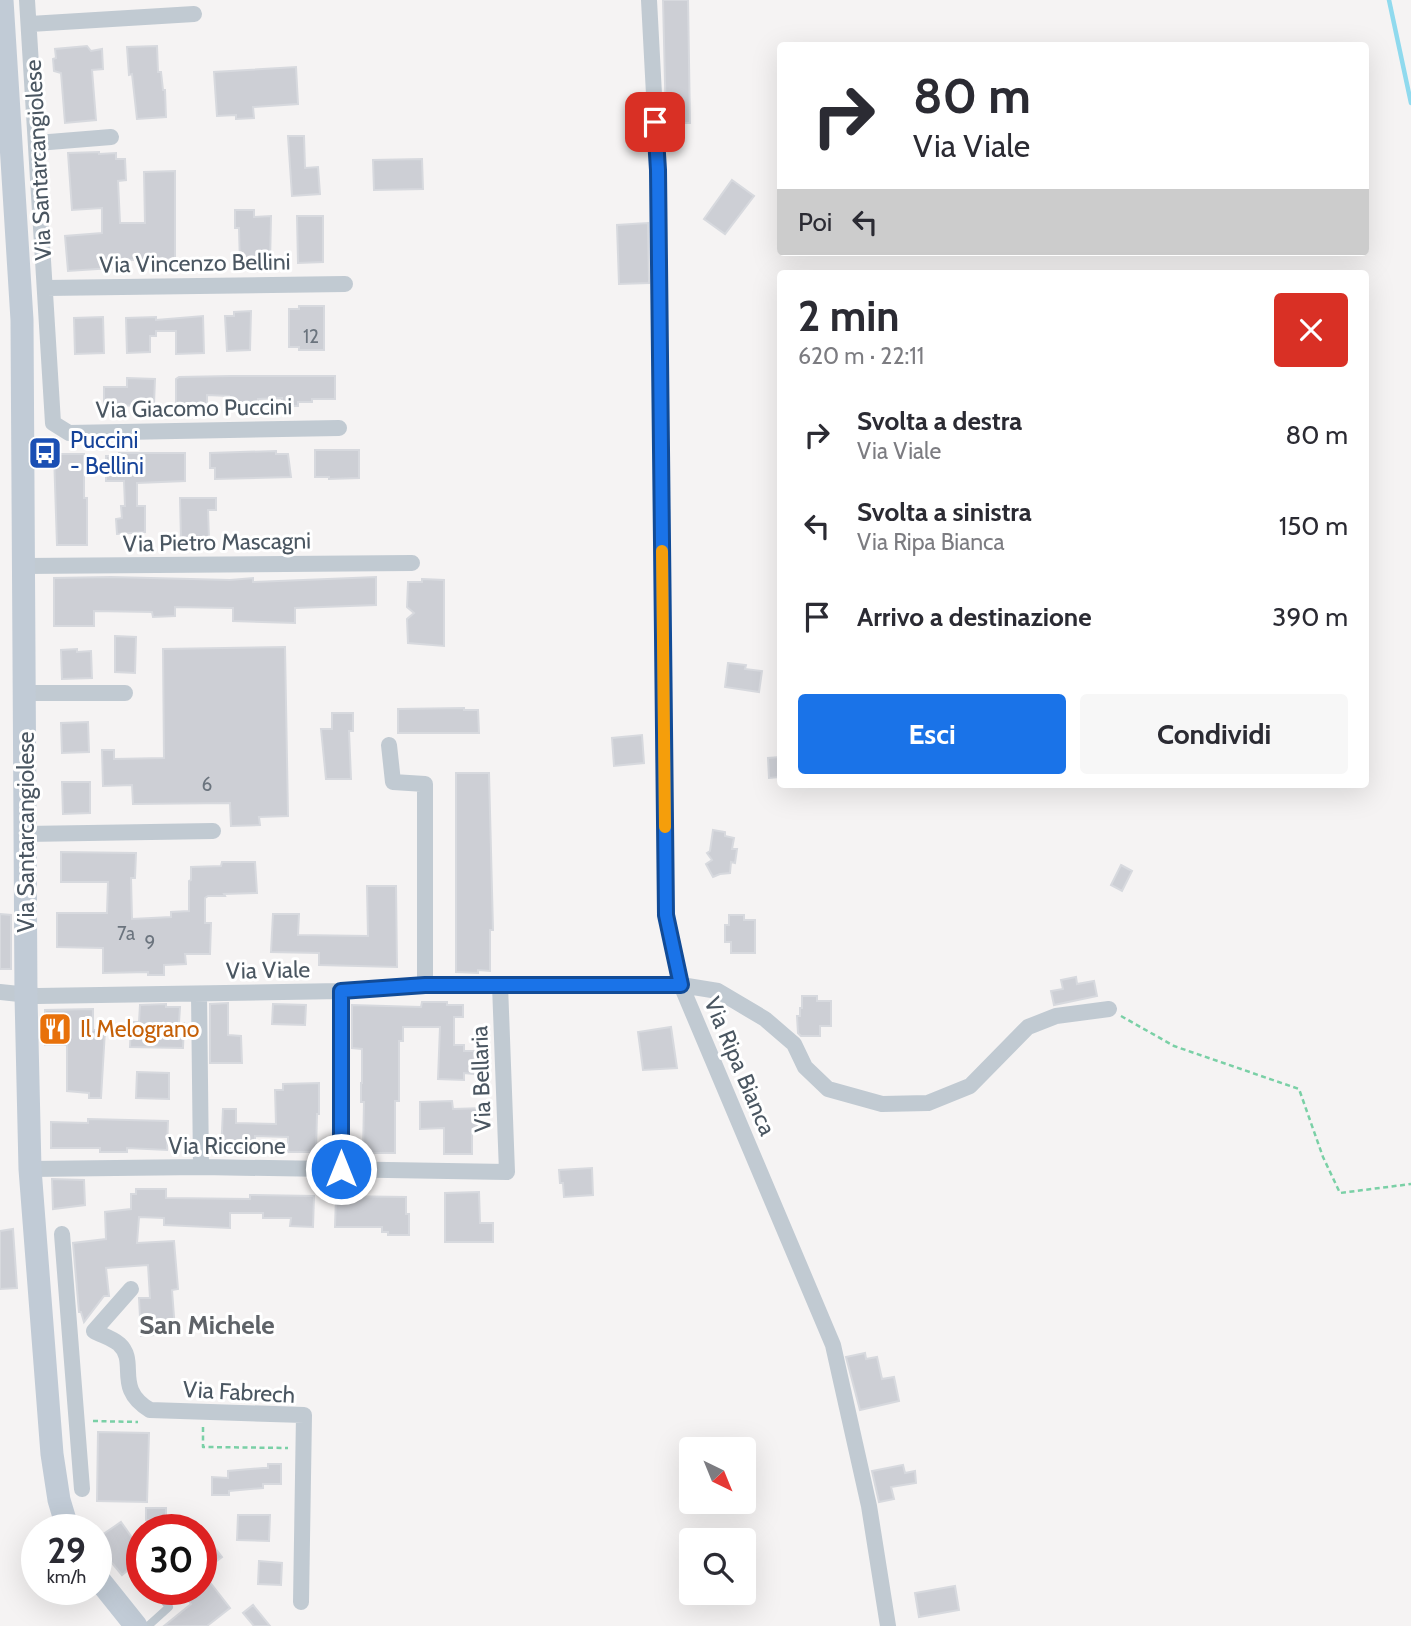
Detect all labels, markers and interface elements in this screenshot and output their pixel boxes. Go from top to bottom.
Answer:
street label: Via Santarcangiolese [19,59,57,261]
text: 80 m [913,66,1031,125]
icon: right [798,70,889,161]
pin [625,92,685,152]
icon: arrive [636,103,674,141]
text: Via Viale [913,126,1030,165]
icon: left [846,203,884,241]
text: Poi [798,206,832,238]
street label: Via Vincenzo Bellini [99,247,291,279]
text: 2 min [798,290,899,342]
button: close [1274,293,1348,367]
house number: 12 [303,325,319,348]
text: 620 m · 22:11 [798,342,924,370]
street label: Via Giacomo Puccini [95,392,293,424]
text: Svolta a destra [857,405,1022,437]
icon: right [798,416,836,454]
text: 80 m [1285,419,1348,451]
place label: Puccini - Bellini [70,426,144,480]
bus stop icon: Puccini - Bellini [26,434,64,472]
text: Via Viale [857,437,941,465]
text: Svolta a sinistra [857,496,1032,528]
icon: left [798,507,836,545]
text: 150 m [1279,510,1348,542]
street label: Via Pietro Mascagni [123,526,311,558]
text: Via Ripa Bianca [857,528,1005,556]
icon: arrive [798,598,836,636]
text: Arrivo a destinazione [857,601,1092,633]
text: 390 m [1272,601,1348,633]
button: Esci [798,694,1066,774]
button: Condividi [1080,694,1348,774]
street label: Via Santarcangiolese [12,731,40,933]
house number: 6 [202,773,212,796]
house number: 7a [117,922,135,945]
house number: 9 [145,931,155,954]
street label: Via Viale [226,955,311,985]
street label: Via Ripa Bianca [698,993,782,1139]
restaurant icon: Il Melograno [36,1010,74,1048]
place label: Il Melograno [80,1015,199,1043]
street label: Via Bellaria [465,1025,497,1133]
street label: Via Riccione [168,1132,286,1160]
position arrow [304,1132,378,1206]
district label: San Michele [139,1309,275,1341]
street label: Via Fabrech [182,1375,296,1409]
north arrow [679,1437,756,1514]
map controls [679,1437,756,1605]
speed limit sign: 30 [126,1514,217,1605]
button: search [679,1528,756,1605]
text: 29 [47,1529,86,1572]
text: km/h [47,1566,86,1588]

